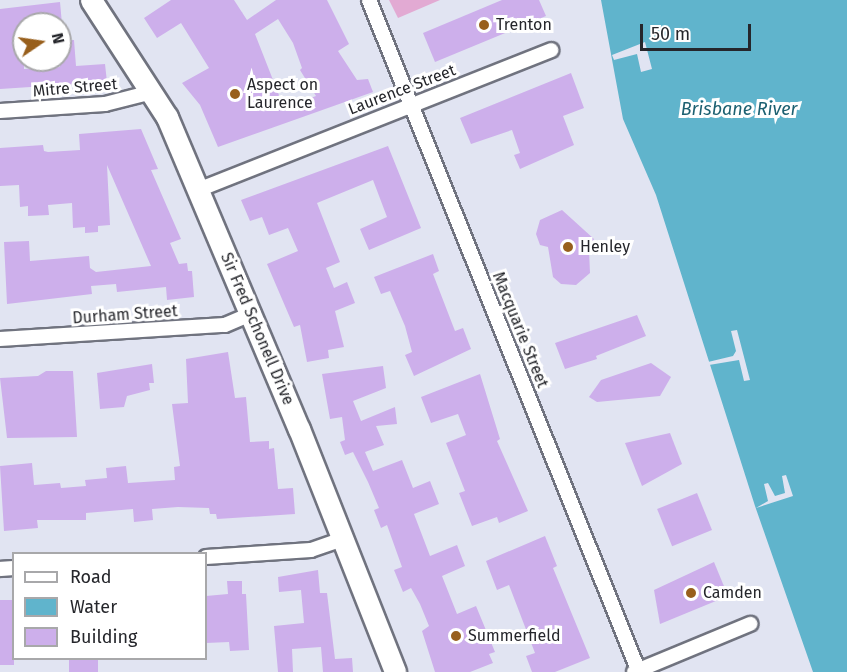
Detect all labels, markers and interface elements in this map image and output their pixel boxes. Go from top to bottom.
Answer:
north arrow [12,12,72,72]
scale bar [643,12,754,50]
place label: Trenton [496,15,552,35]
marker: Trenton [477,18,491,32]
text: 50 m [651,23,690,45]
text: N [48,31,69,46]
street label: Laurence Street [346,61,458,119]
street label: Mitre Street [32,75,118,101]
place label: Aspect on Laurence [247,75,318,113]
marker: Aspect on Laurence [228,87,242,101]
water label: Brisbane River [681,98,797,120]
place label: Henley [580,237,630,257]
marker: Henley [561,240,575,254]
street label: Sir Fred Schonell Drive [216,250,298,408]
street label: Macquarie Street [488,269,552,391]
street label: Durham Street [72,302,178,328]
legend [12,552,207,660]
text: Road [70,566,112,588]
place label: Camden [703,583,762,603]
marker: Camden [684,586,698,600]
text: Water [70,596,117,618]
text: Building [70,626,137,648]
place label: Summerfield [468,626,560,646]
marker: Summerfield [449,629,463,643]

